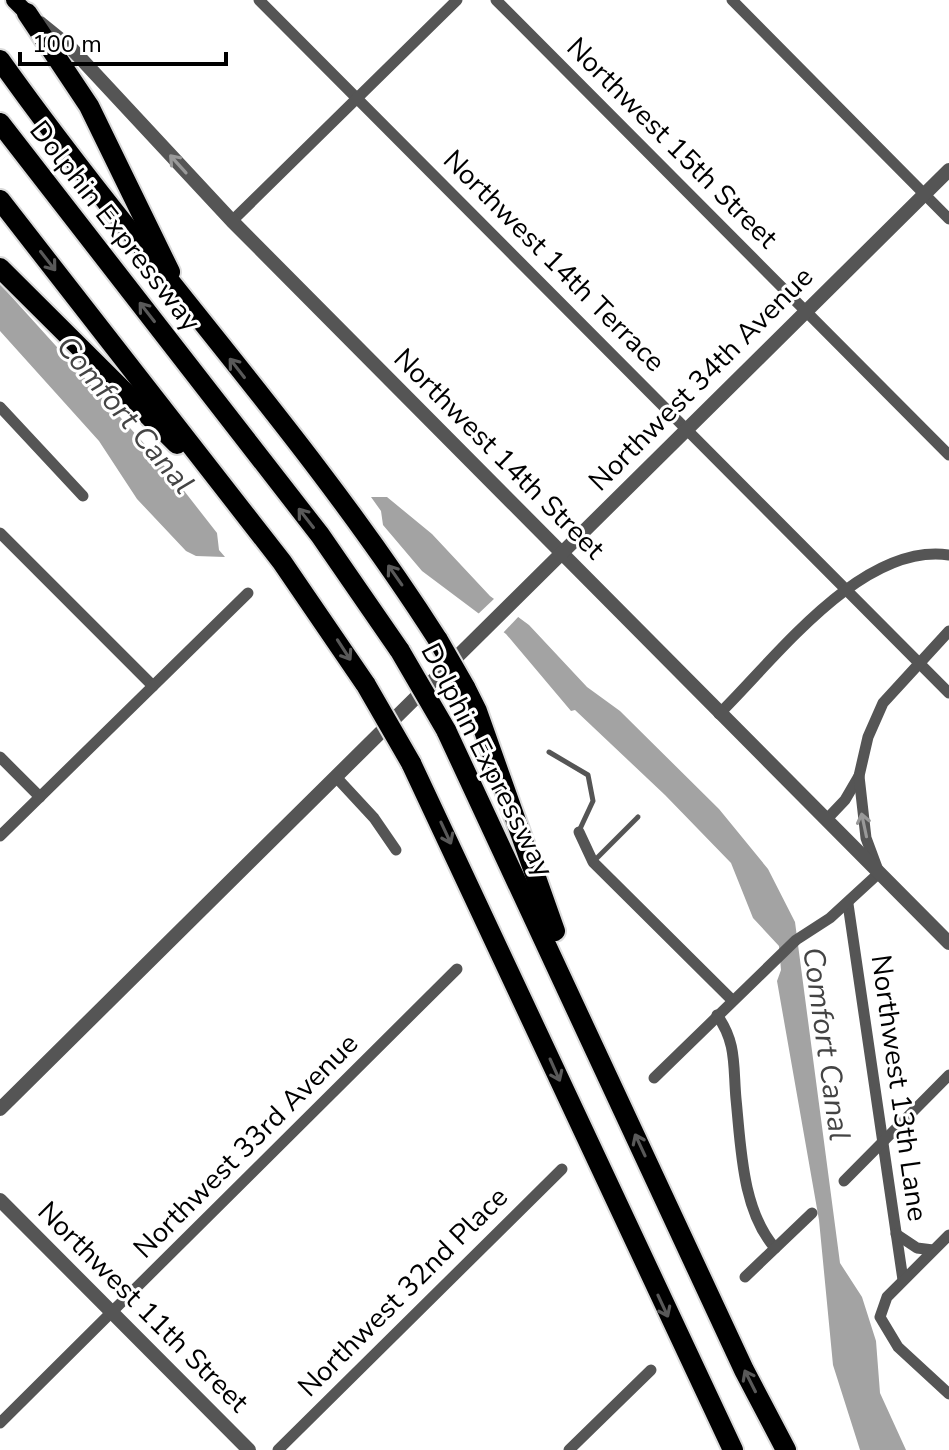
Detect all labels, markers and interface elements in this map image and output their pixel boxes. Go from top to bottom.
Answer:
scale bar [20,16,226,66]
text: 100 m [32,28,102,60]
street label: Northwest 15th Street [558,29,786,257]
street label: Dolphin Expressway [21,113,210,340]
street label: Northwest 14th Terrace [435,142,673,380]
one-way arrow [170,154,188,174]
one-way arrow [39,250,56,271]
street label: Northwest 34th Avenue [580,258,822,500]
one-way arrow [138,302,155,323]
water label: Comfort Canal [47,327,203,503]
street label: Northwest 14th Street [385,340,613,568]
one-way arrow [229,358,246,380]
one-way arrow [297,508,315,529]
one-way arrow [387,564,404,586]
street label: Dolphin Expressway [412,637,563,884]
one-way arrow [336,638,352,661]
one-way arrow [855,813,870,839]
one-way arrow [439,821,454,845]
water label: Comfort Canal [792,945,860,1143]
street label: Northwest 13th Lane [861,952,937,1224]
street label: Northwest 33rd Avenue [125,1025,367,1267]
one-way arrow [548,1057,563,1081]
one-way arrow [632,1133,647,1158]
street label: Northwest 32nd Place [290,1179,516,1405]
street label: Northwest 11th Street [29,1193,257,1421]
one-way arrow [656,1294,671,1318]
one-way arrow [741,1370,757,1394]

